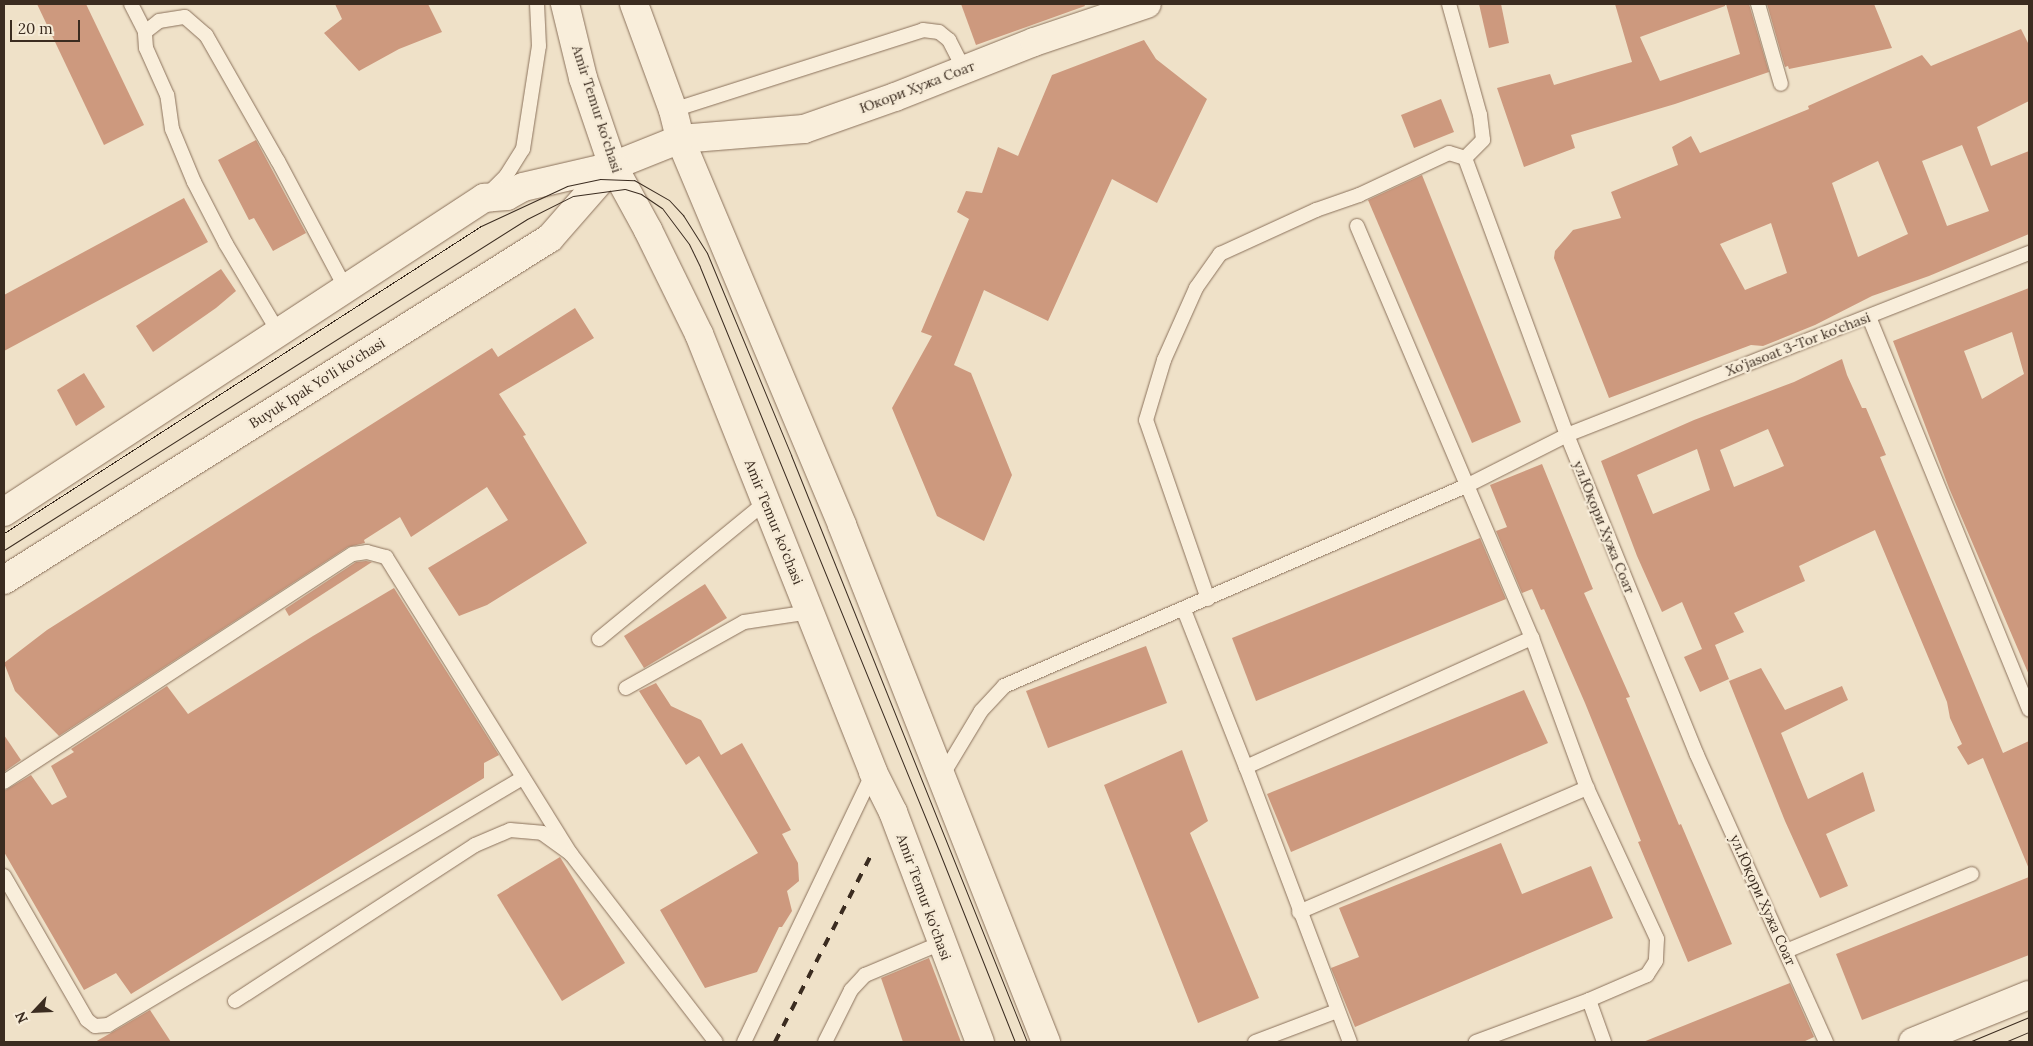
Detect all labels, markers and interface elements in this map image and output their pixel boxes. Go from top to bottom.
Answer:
scale bar [12,10,82,42]
text: 20 m [18,19,53,38]
street label: Amir Temur ko'chasi [568,43,626,175]
street label: Юкори Хужа Соат [857,57,977,117]
street label: Xo'jasoat 3-Tor ko'chasi [1723,309,1873,379]
street label: Buyuk Ipak Yo'li ko'chasi [246,334,388,432]
street label: Amir Temur ko'chasi [741,457,807,587]
street label: ул.Юқори Хужа Соат [1570,458,1638,596]
street label: Amir Temur ko'chasi [893,832,955,962]
street label: ул.Юқори Хужа Соат [1727,832,1799,968]
north arrow [10,986,60,1036]
text: N [11,1009,32,1026]

